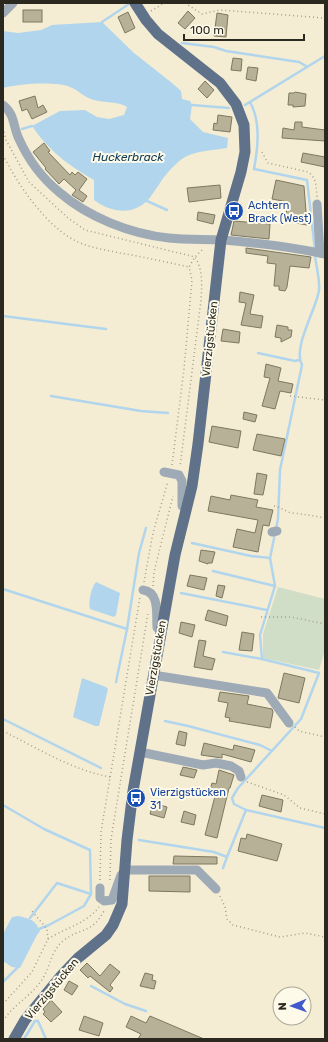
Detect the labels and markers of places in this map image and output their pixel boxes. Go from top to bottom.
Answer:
place label: Achtern Brack (West) [248,199,312,225]
bus stop icon: Achtern Brack (West) [223,200,245,222]
place label: Vierzigstücken 31 [150,786,226,812]
bus stop icon: Vierzigstücken 31 [125,787,147,809]

